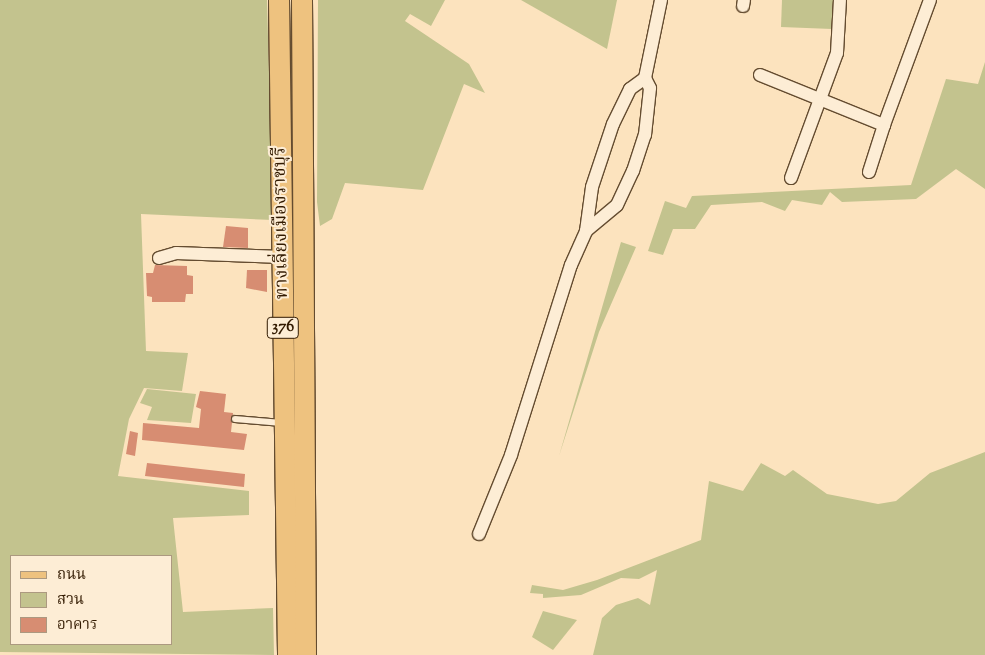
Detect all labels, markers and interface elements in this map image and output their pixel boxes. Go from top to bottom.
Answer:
street label: ทางเลี่ยงเมืองราชบุรี [270,147,294,299]
road number: 376 [267,314,299,342]
legend [10,555,172,645]
text: ถนน [57,565,86,586]
text: สวน [57,590,84,611]
text: อาคาร [57,615,97,636]

